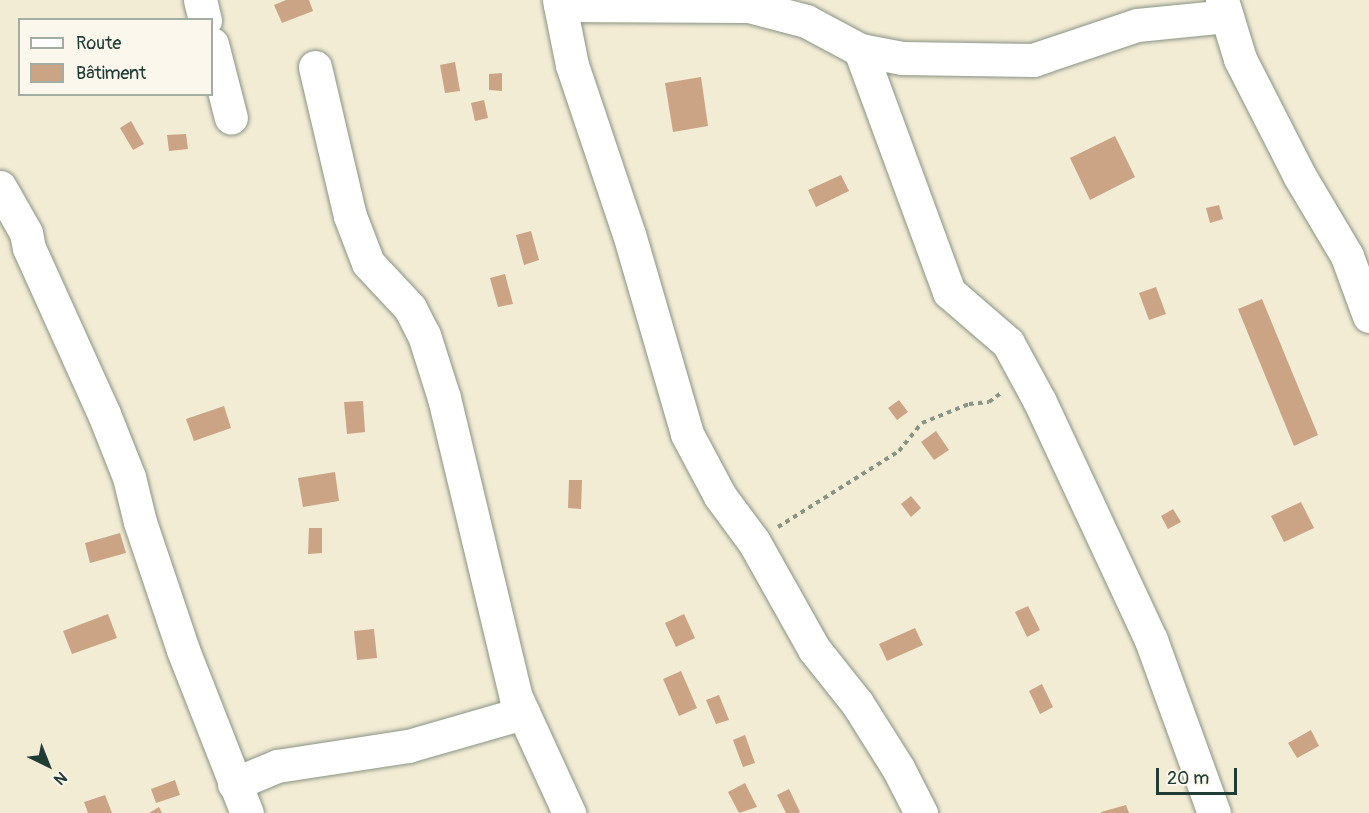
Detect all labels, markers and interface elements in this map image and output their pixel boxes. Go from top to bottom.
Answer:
legend [18,18,213,96]
text: Route [76,32,121,55]
text: Bâtiment [76,62,146,85]
north arrow [18,735,78,795]
scale bar [1159,756,1240,794]
text: N [50,767,71,789]
text: 20 m [1167,767,1209,790]

